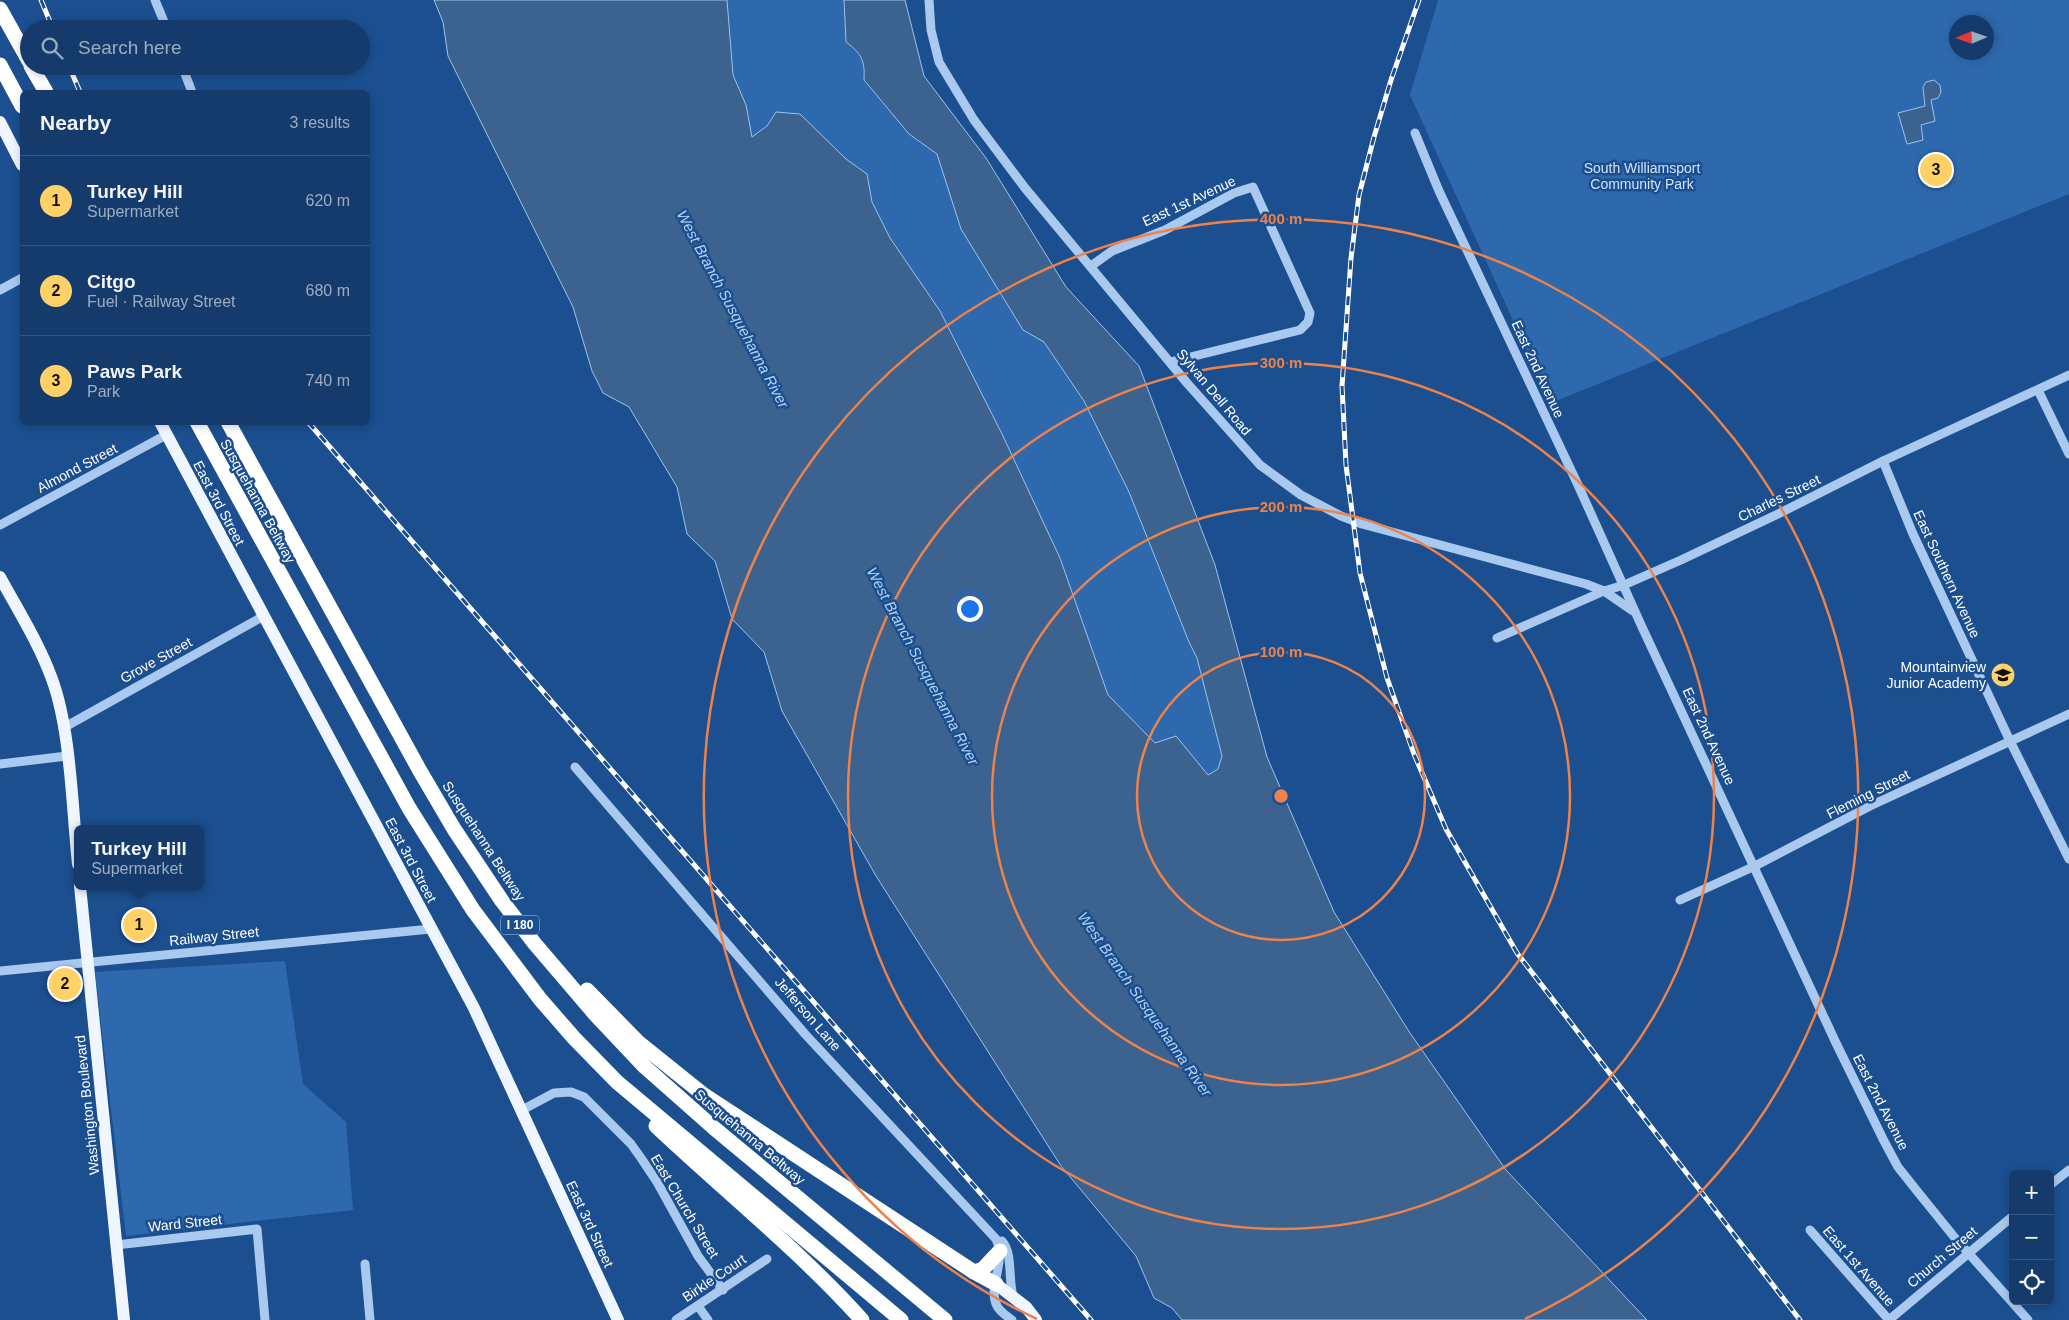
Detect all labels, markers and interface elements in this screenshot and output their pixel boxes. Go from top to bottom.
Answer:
north arrow [1949,15,1994,60]
search box [20,20,370,75]
icon: search [38,34,66,62]
text: Search here [78,37,182,58]
text: Nearby [40,111,111,134]
text: 3 results [290,114,350,131]
pin: 3 [1920,151,1952,189]
park label: South Williamsport Community Park [1584,160,1700,192]
street label: East 1st Avenue [1140,172,1238,230]
text: Turkey Hill [87,181,183,202]
text: 1 [52,192,60,209]
text: 620 m [306,192,350,209]
text: Supermarket [87,203,179,220]
water label: West Branch Susquehanna River [673,207,793,412]
text: 400 m [1260,210,1302,227]
text: Citgo [87,271,136,292]
text: 2 [52,282,60,299]
text: 680 m [306,282,350,299]
text: Fuel · Railway Street [87,293,236,310]
street label: East 2nd Avenue [1508,318,1568,420]
street label: Sylvan Dell Road [1173,346,1255,438]
text: 300 m [1260,354,1302,371]
text: Paws Park [87,361,182,382]
text: 3 [52,372,60,389]
text: 740 m [306,372,350,389]
text: Park [87,383,120,400]
street label: Susquehanna Beltway [217,436,299,566]
street label: Almond Street [34,440,120,496]
street label: East 3rd Street [190,458,248,548]
street label: Charles Street [1735,471,1823,525]
text: 200 m [1260,498,1302,515]
street label: East Southern Avenue [1910,508,1984,641]
water label: West Branch Susquehanna River [863,564,983,769]
your location [957,596,983,622]
street label: Grove Street [117,634,195,686]
text: 100 m [1260,643,1302,660]
place label: Mountainview Junior Academy [1886,659,1987,691]
school or university icon: Mountainview Junior Academy [1990,662,2016,688]
street label: East 2nd Avenue [1679,685,1739,787]
street label: Fleming Street [1824,766,1912,822]
street label: Susquehanna Beltway [439,778,529,904]
centre of rings [1272,787,1290,805]
street label: East 3rd Street [382,815,440,905]
popup [74,825,204,890]
text: Turkey Hill [91,838,187,859]
text: Supermarket [91,860,183,877]
pin: 1 [123,906,155,944]
water label: West Branch Susquehanna River [1075,908,1216,1100]
road number: I 180 [501,916,539,934]
street label: Railway Street [168,923,260,949]
pin: 2 [49,965,81,1003]
street label: Jefferson Lane [772,974,844,1054]
street label: Washington Boulevard [72,1034,102,1176]
street label: East 2nd Avenue [1850,1051,1912,1153]
street label: Susquehanna Beltway [691,1086,809,1188]
street label: East Church Street [648,1151,722,1261]
map controls [2009,1170,2054,1305]
button: + [2009,1170,2054,1215]
street label: East 3rd Street [563,1178,617,1270]
street label: Ward Street [147,1211,223,1235]
button: − [2009,1215,2054,1260]
street label: East 1st Avenue [1820,1223,1898,1309]
street label: Church Street [1904,1223,1980,1291]
street label: Birkle Court [679,1251,749,1305]
button: locate [2009,1260,2054,1305]

